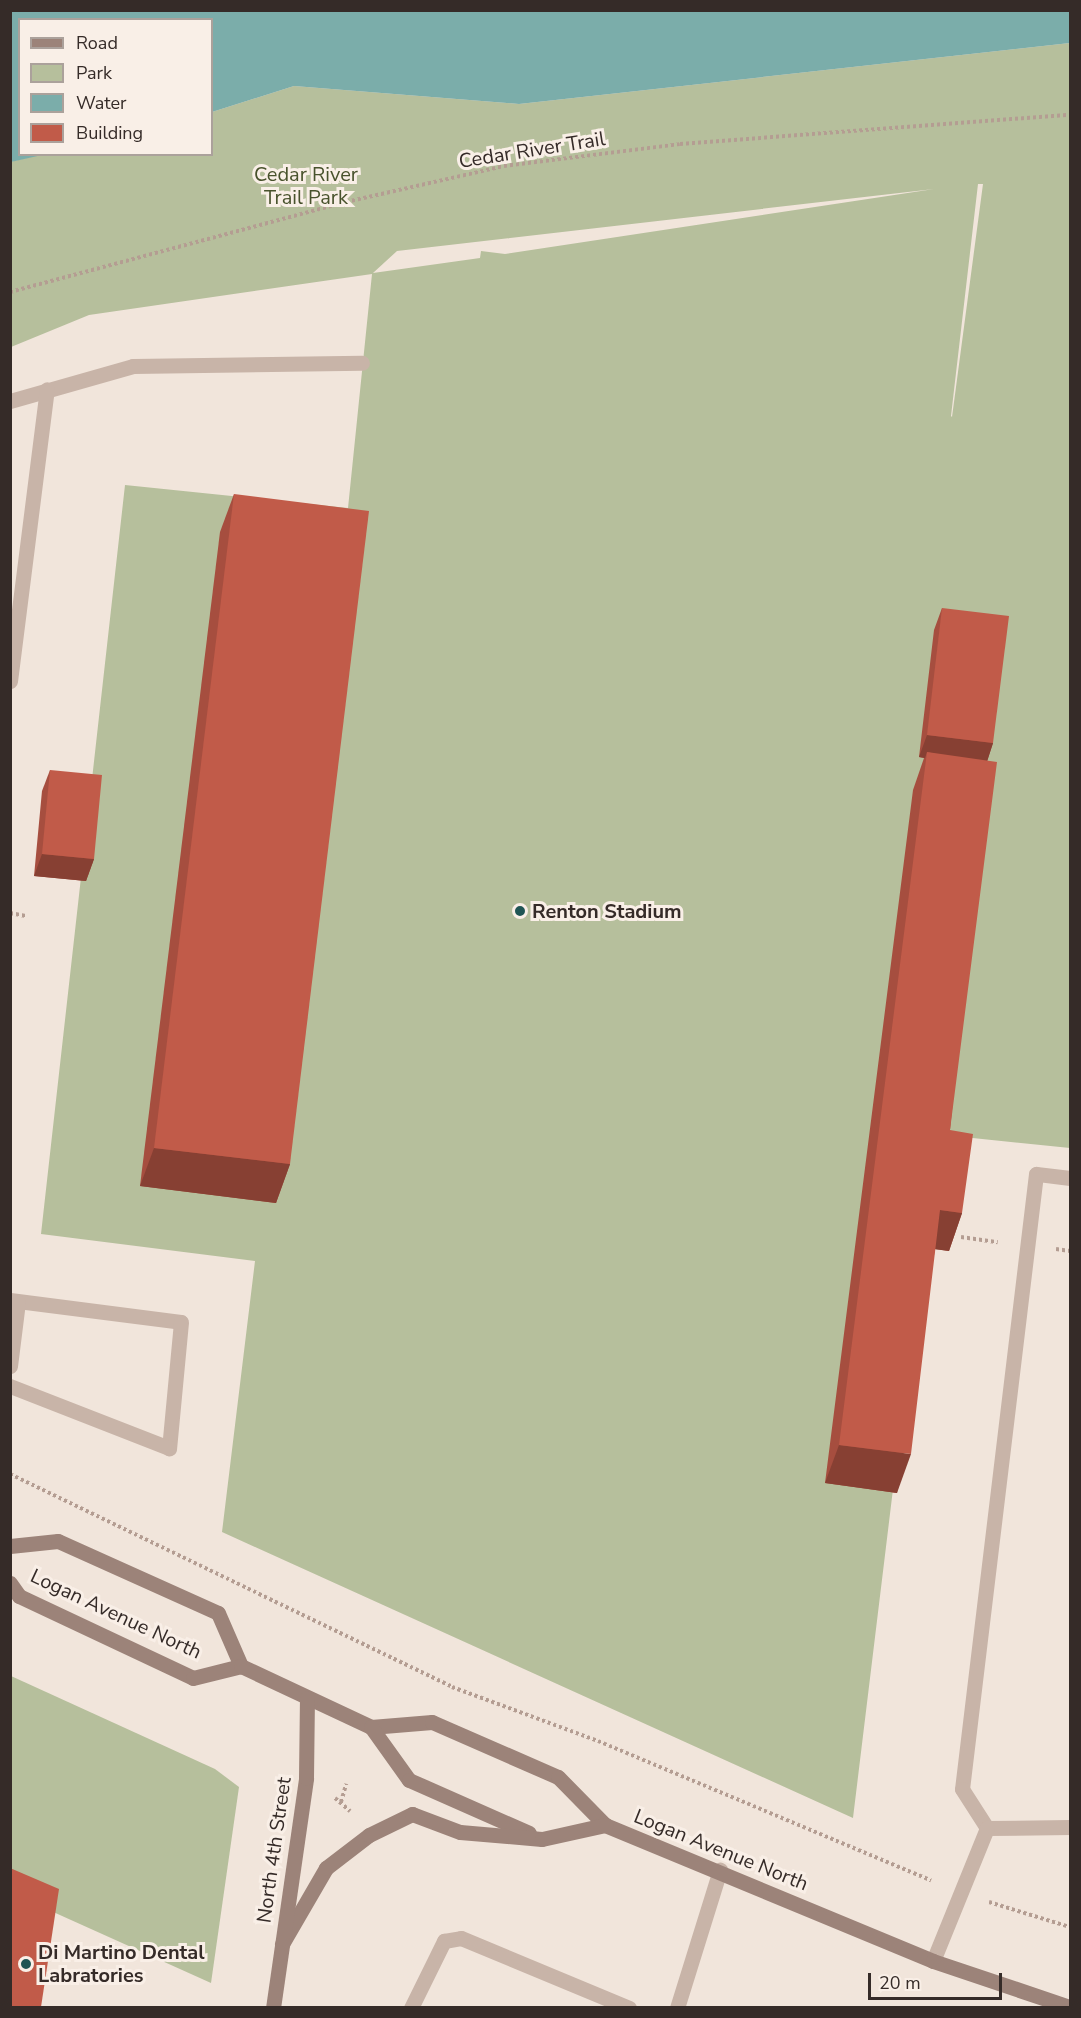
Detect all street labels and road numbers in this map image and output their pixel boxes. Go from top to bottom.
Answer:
street label: Cedar River Trail [457,127,607,173]
street label: Logan Avenue North [27,1564,205,1664]
street label: North 4th Street [252,1775,296,1925]
street label: Logan Avenue North [630,1804,812,1896]

